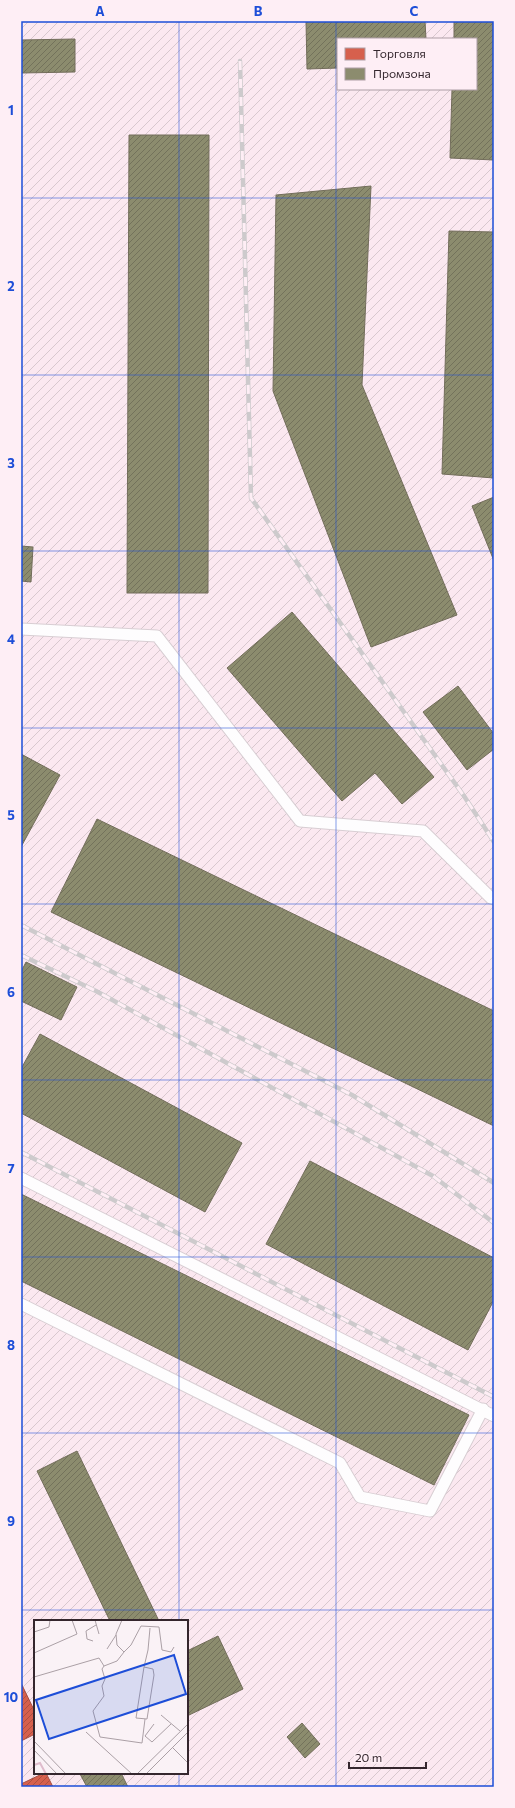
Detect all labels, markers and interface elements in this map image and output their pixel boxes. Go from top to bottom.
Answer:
text: A [95,3,105,19]
text: B [254,3,263,19]
text: C [410,3,419,19]
legend [337,38,477,90]
text: Торговля [373,46,426,60]
text: Промзона [373,66,431,80]
text: 1 [8,102,14,118]
text: 2 [7,278,15,294]
text: 3 [7,455,15,471]
text: 4 [7,631,15,647]
text: 5 [7,807,15,823]
text: 6 [7,984,15,1000]
text: 7 [7,1160,15,1176]
text: 8 [7,1337,15,1353]
text: 9 [7,1513,15,1529]
inset map [34,1620,188,1774]
text: 10 [4,1689,19,1705]
scale bar [349,1744,426,1770]
text: 20 m [355,1750,382,1764]

